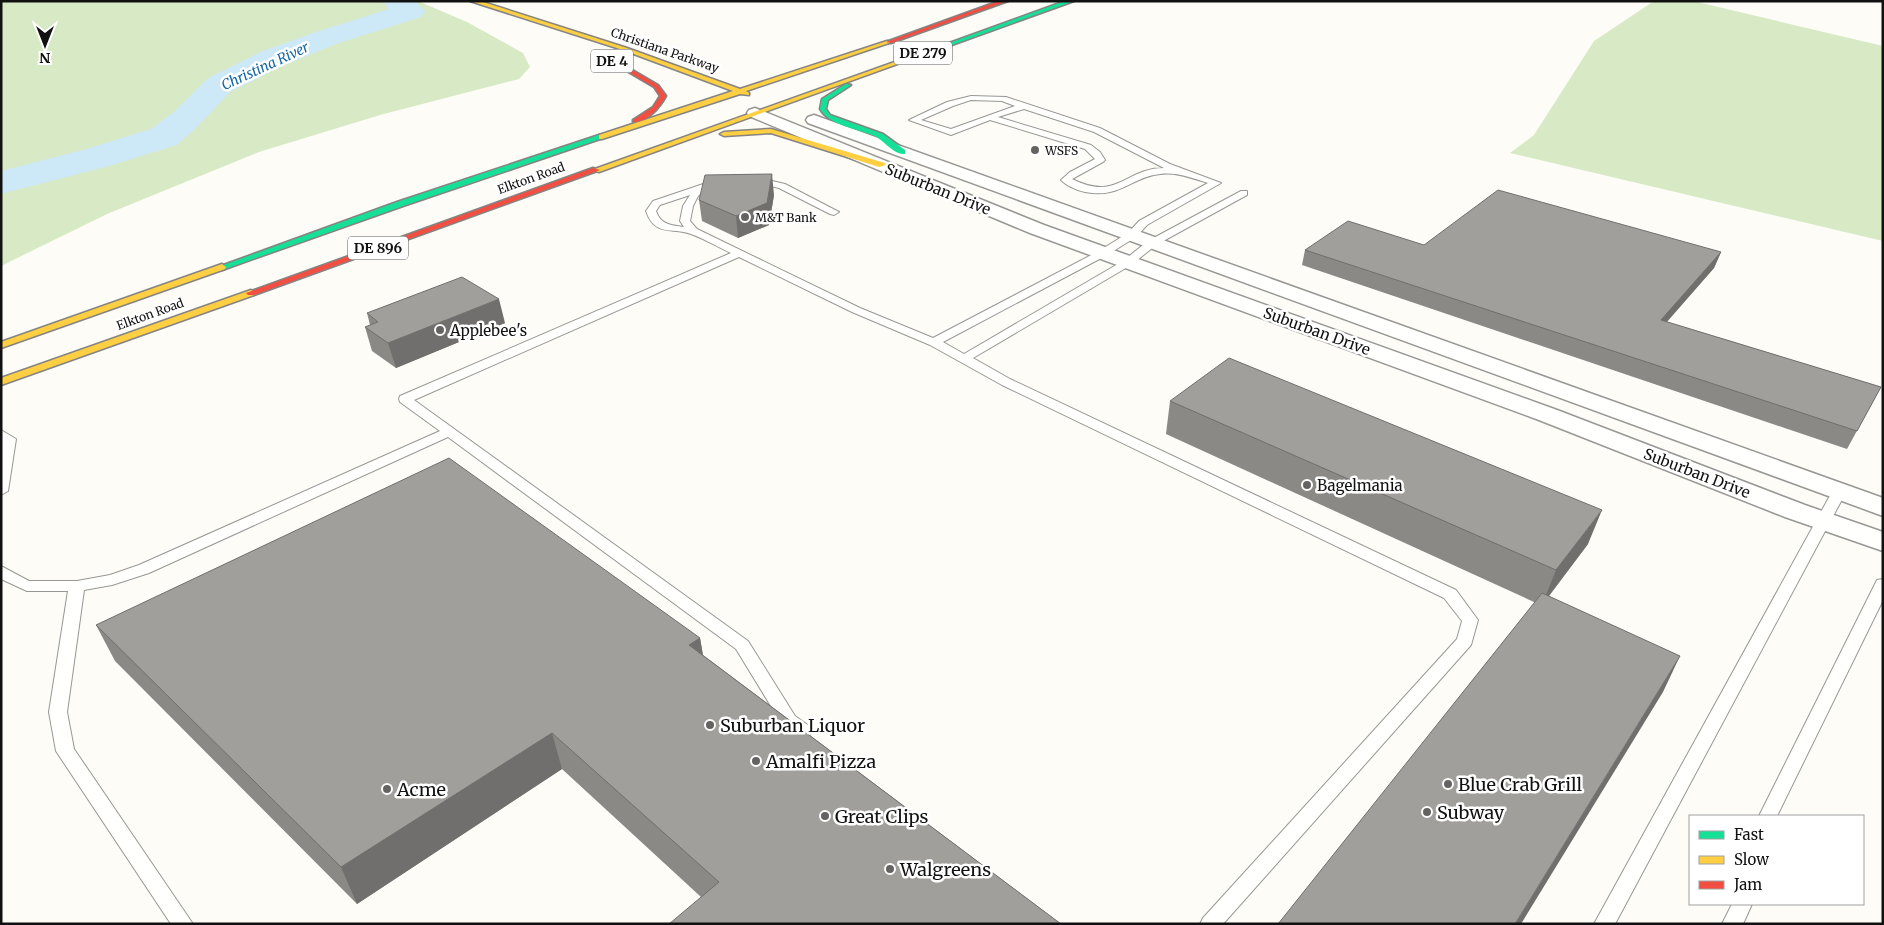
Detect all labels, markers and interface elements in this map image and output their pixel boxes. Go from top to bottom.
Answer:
north arrow [20,20,70,70]
street label: Christiana Parkway [609,24,721,76]
water label: Christina River [218,38,312,94]
road number: DE 279 [894,42,952,64]
text: N [39,49,51,67]
road number: DE 4 [591,49,633,72]
place label: WSFS [1044,143,1078,158]
marker: WSFS [1029,144,1041,156]
street label: Elkton Road [495,159,567,197]
street label: Suburban Drive [882,159,994,219]
place label: M&T Bank [755,210,817,225]
marker: M&T Bank [739,211,751,223]
road number: DE 896 [348,237,408,260]
street label: Elkton Road [114,295,186,333]
street label: Suburban Drive [1261,303,1373,359]
place label: Applebee's [449,321,527,340]
marker: Applebee's [434,324,446,336]
street label: Suburban Drive [1641,444,1753,502]
place label: Bagelmania [1317,476,1403,495]
marker: Bagelmania [1301,479,1313,491]
place label: Suburban Liquor [720,714,865,737]
marker: Suburban Liquor [704,719,716,731]
place label: Amalfi Pizza [765,750,877,773]
marker: Amalfi Pizza [750,755,762,767]
place label: Blue Crab Grill [1458,773,1583,796]
place label: Acme [396,778,446,801]
marker: Blue Crab Grill [1442,778,1454,790]
marker: Acme [381,783,393,795]
place label: Subway [1437,801,1505,824]
place label: Great Clips [835,805,929,828]
marker: Subway [1421,806,1433,818]
marker: Great Clips [819,810,831,822]
legend [1689,815,1864,905]
text: Fast [1734,825,1764,844]
text: Slow [1734,850,1769,869]
place label: Walgreens [899,858,991,881]
marker: Walgreens [884,863,896,875]
text: Jam [1733,875,1762,894]

